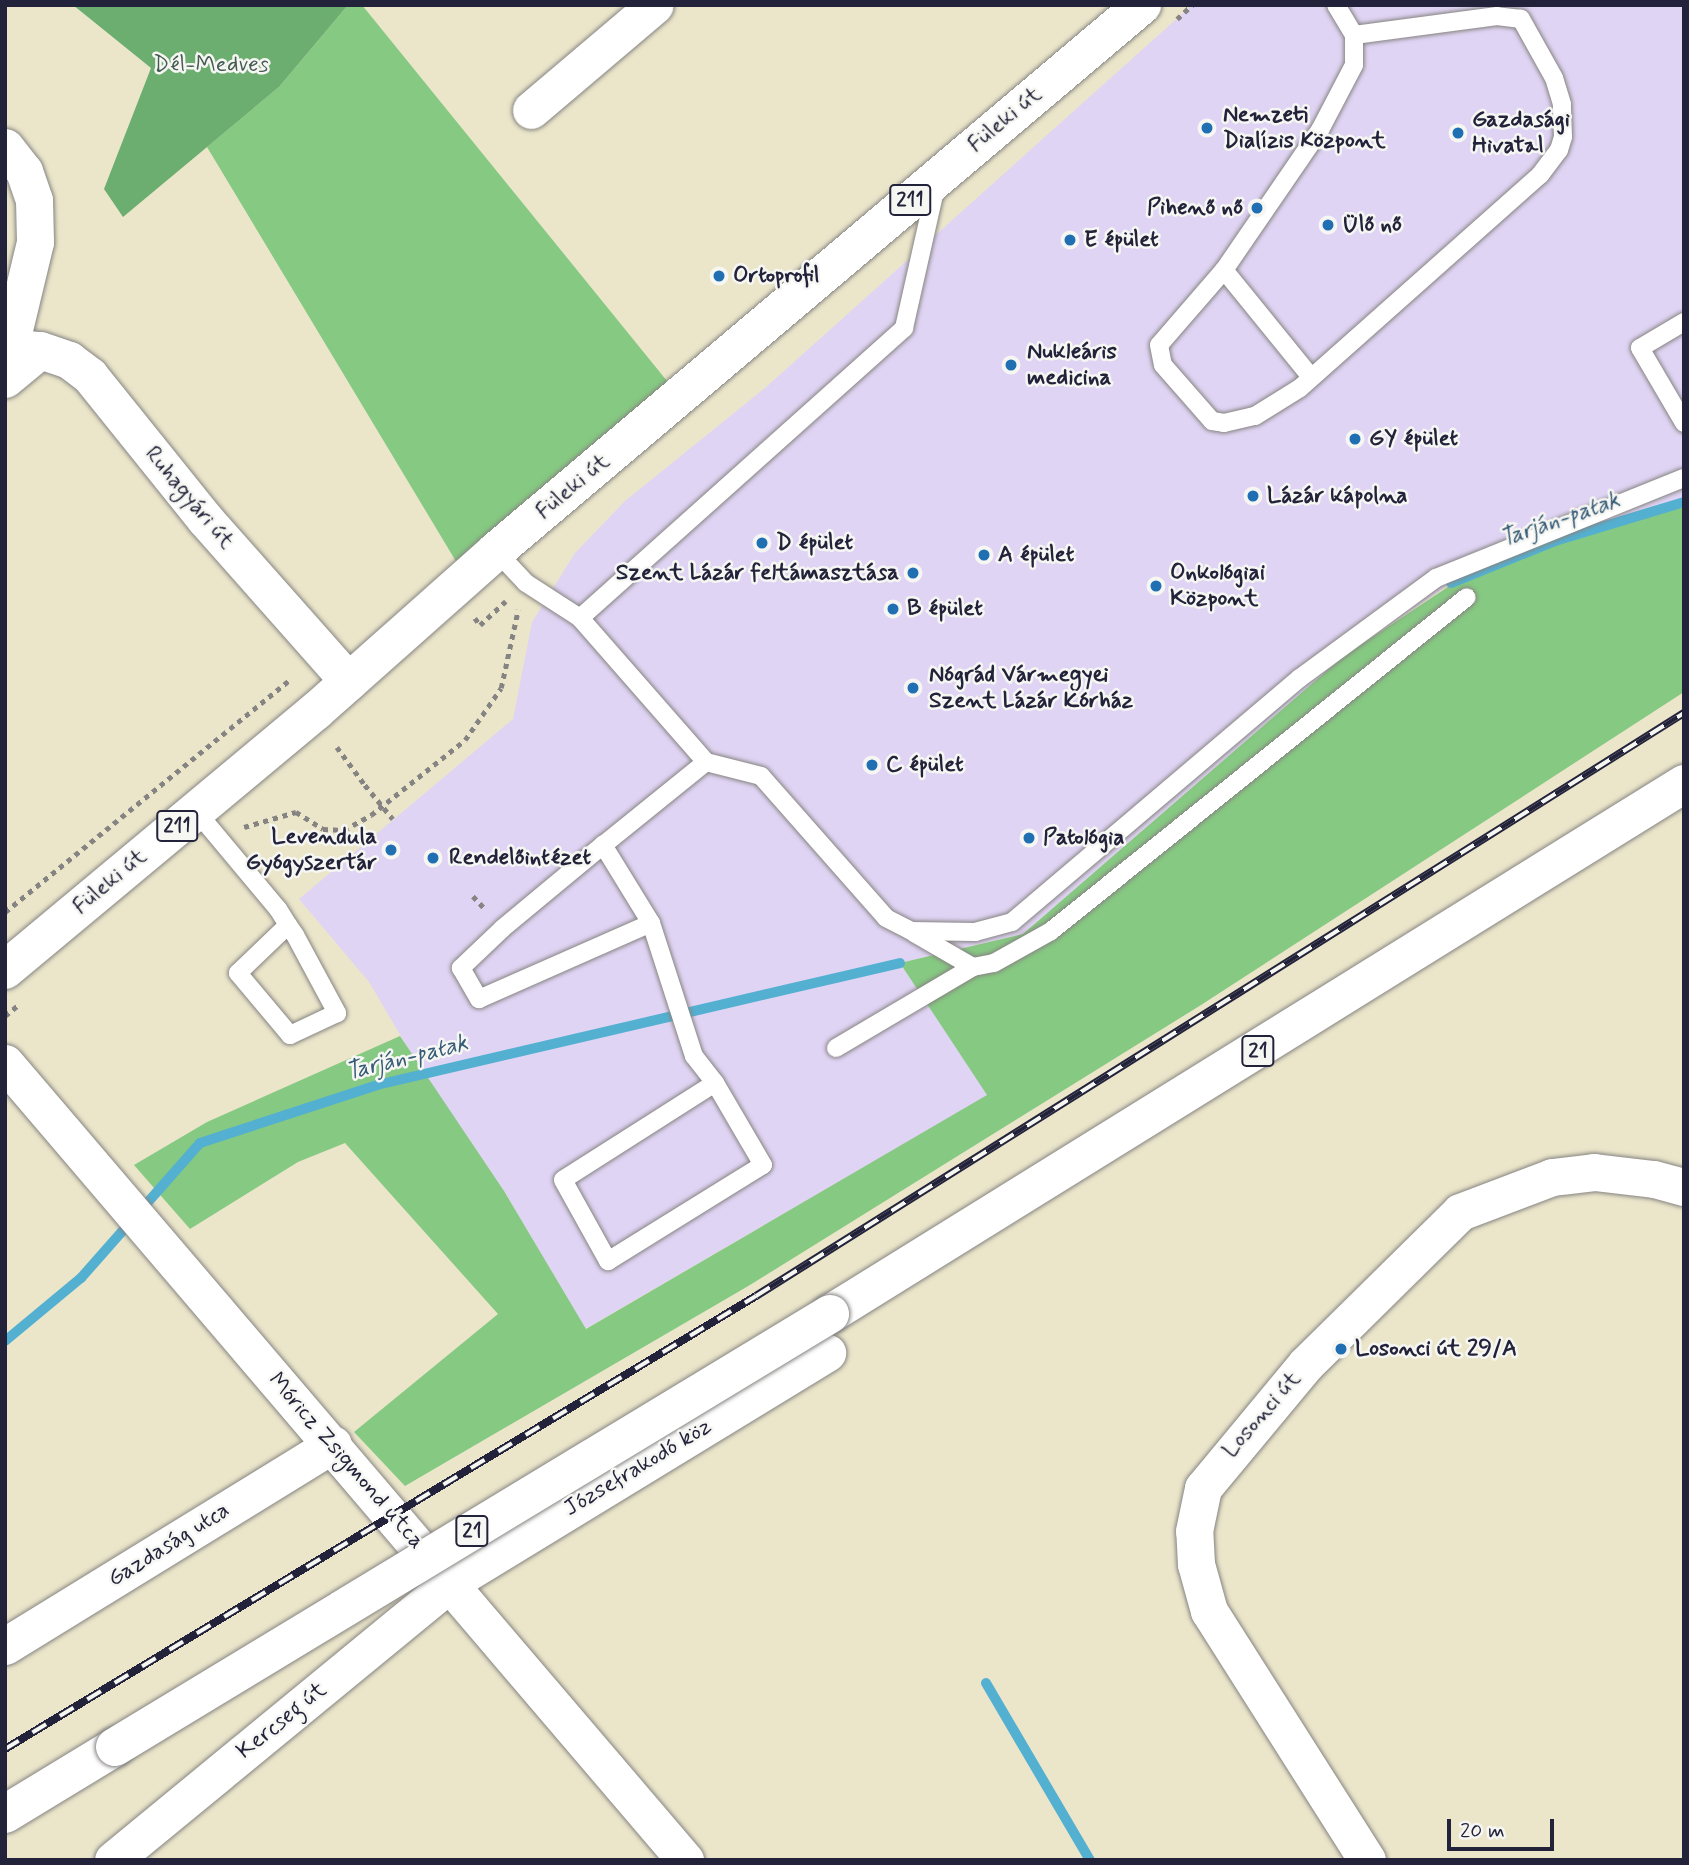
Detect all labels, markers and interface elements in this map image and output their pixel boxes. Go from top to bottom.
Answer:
park label: Dél-Medves [153,51,269,79]
street label: Füleki út [962,81,1048,159]
place label: Nemzeti Dialízis Központ [1223,101,1388,155]
place label: Gazdasági Hivatal [1472,106,1570,160]
marker: Nemzeti Dialízis Központ [1197,118,1217,138]
marker: Gazdasági Hivatal [1450,125,1466,141]
road number: 211 [889,182,931,218]
place label: Pihenő nő [1147,194,1243,222]
marker: Pihenő nő [1249,200,1265,216]
place label: Ülő nő [1342,211,1402,239]
marker: Ülő nő [1320,217,1336,233]
place label: E épület [1084,226,1159,254]
marker: E épület [1062,232,1078,248]
place label: Ortoprofil [733,262,820,290]
marker: Ortoprofil [711,268,727,284]
place label: Nukleáris medicina [1027,338,1117,392]
marker: Nukleáris medicina [1001,355,1021,375]
place label: GY épület [1369,425,1458,453]
marker: GY épület [1347,431,1363,447]
street label: Ruhagyári út [138,441,240,555]
street label: Füleki út [530,448,616,526]
place label: Lázár kápolna [1267,482,1406,510]
water label: Tarján-patak [1496,486,1624,554]
marker: Lázár kápolna [1245,488,1261,504]
place label: D épület [776,529,853,557]
marker: D épület [754,535,770,551]
place label: A épület [998,541,1074,569]
marker: A épület [976,547,992,563]
place label: Szent Lázár feltámasztása [616,559,899,587]
place label: Onkológiai Központ [1170,559,1265,613]
marker: Szent Lázár feltámasztása [905,565,921,581]
marker: Onkológiai Központ [1148,578,1164,594]
place label: B épület [907,595,983,623]
marker: B épület [885,601,901,617]
place label: Nógrád Vármegyei Szent Lázár Kórház [929,661,1136,715]
marker: Nógrád Vármegyei Szent Lázár Kórház [903,678,923,698]
place label: C épület [886,751,964,779]
marker: C épület [864,757,880,773]
road number: 211 [156,808,198,844]
place label: Levendula Gyógyszertár [246,823,377,877]
place label: Patológia [1043,824,1125,852]
marker: Patológia [1021,830,1037,846]
marker: Levendula Gyógyszertár [383,842,399,858]
street label: Füleki út [67,843,153,921]
place label: Rendelőintézet [449,844,591,872]
marker: Rendelőintézet [423,848,443,868]
water label: Tarján-patak [343,1029,471,1087]
road number: 21 [1240,1034,1276,1068]
place label: Losonci út 29/A [1355,1335,1517,1363]
marker: Losonci út 29/A [1333,1341,1349,1357]
street label: Losonci út [1217,1366,1307,1464]
street label: Móricz Zsigmond utca [263,1368,429,1554]
street label: Józsefrakodó köz [559,1413,717,1523]
street label: Gazdaság utca [100,1495,238,1595]
road number: 21 [454,1514,490,1548]
street label: Kercseg út [232,1676,332,1766]
scale bar [1451,1806,1558,1850]
text: 20 m [1460,1817,1505,1845]

